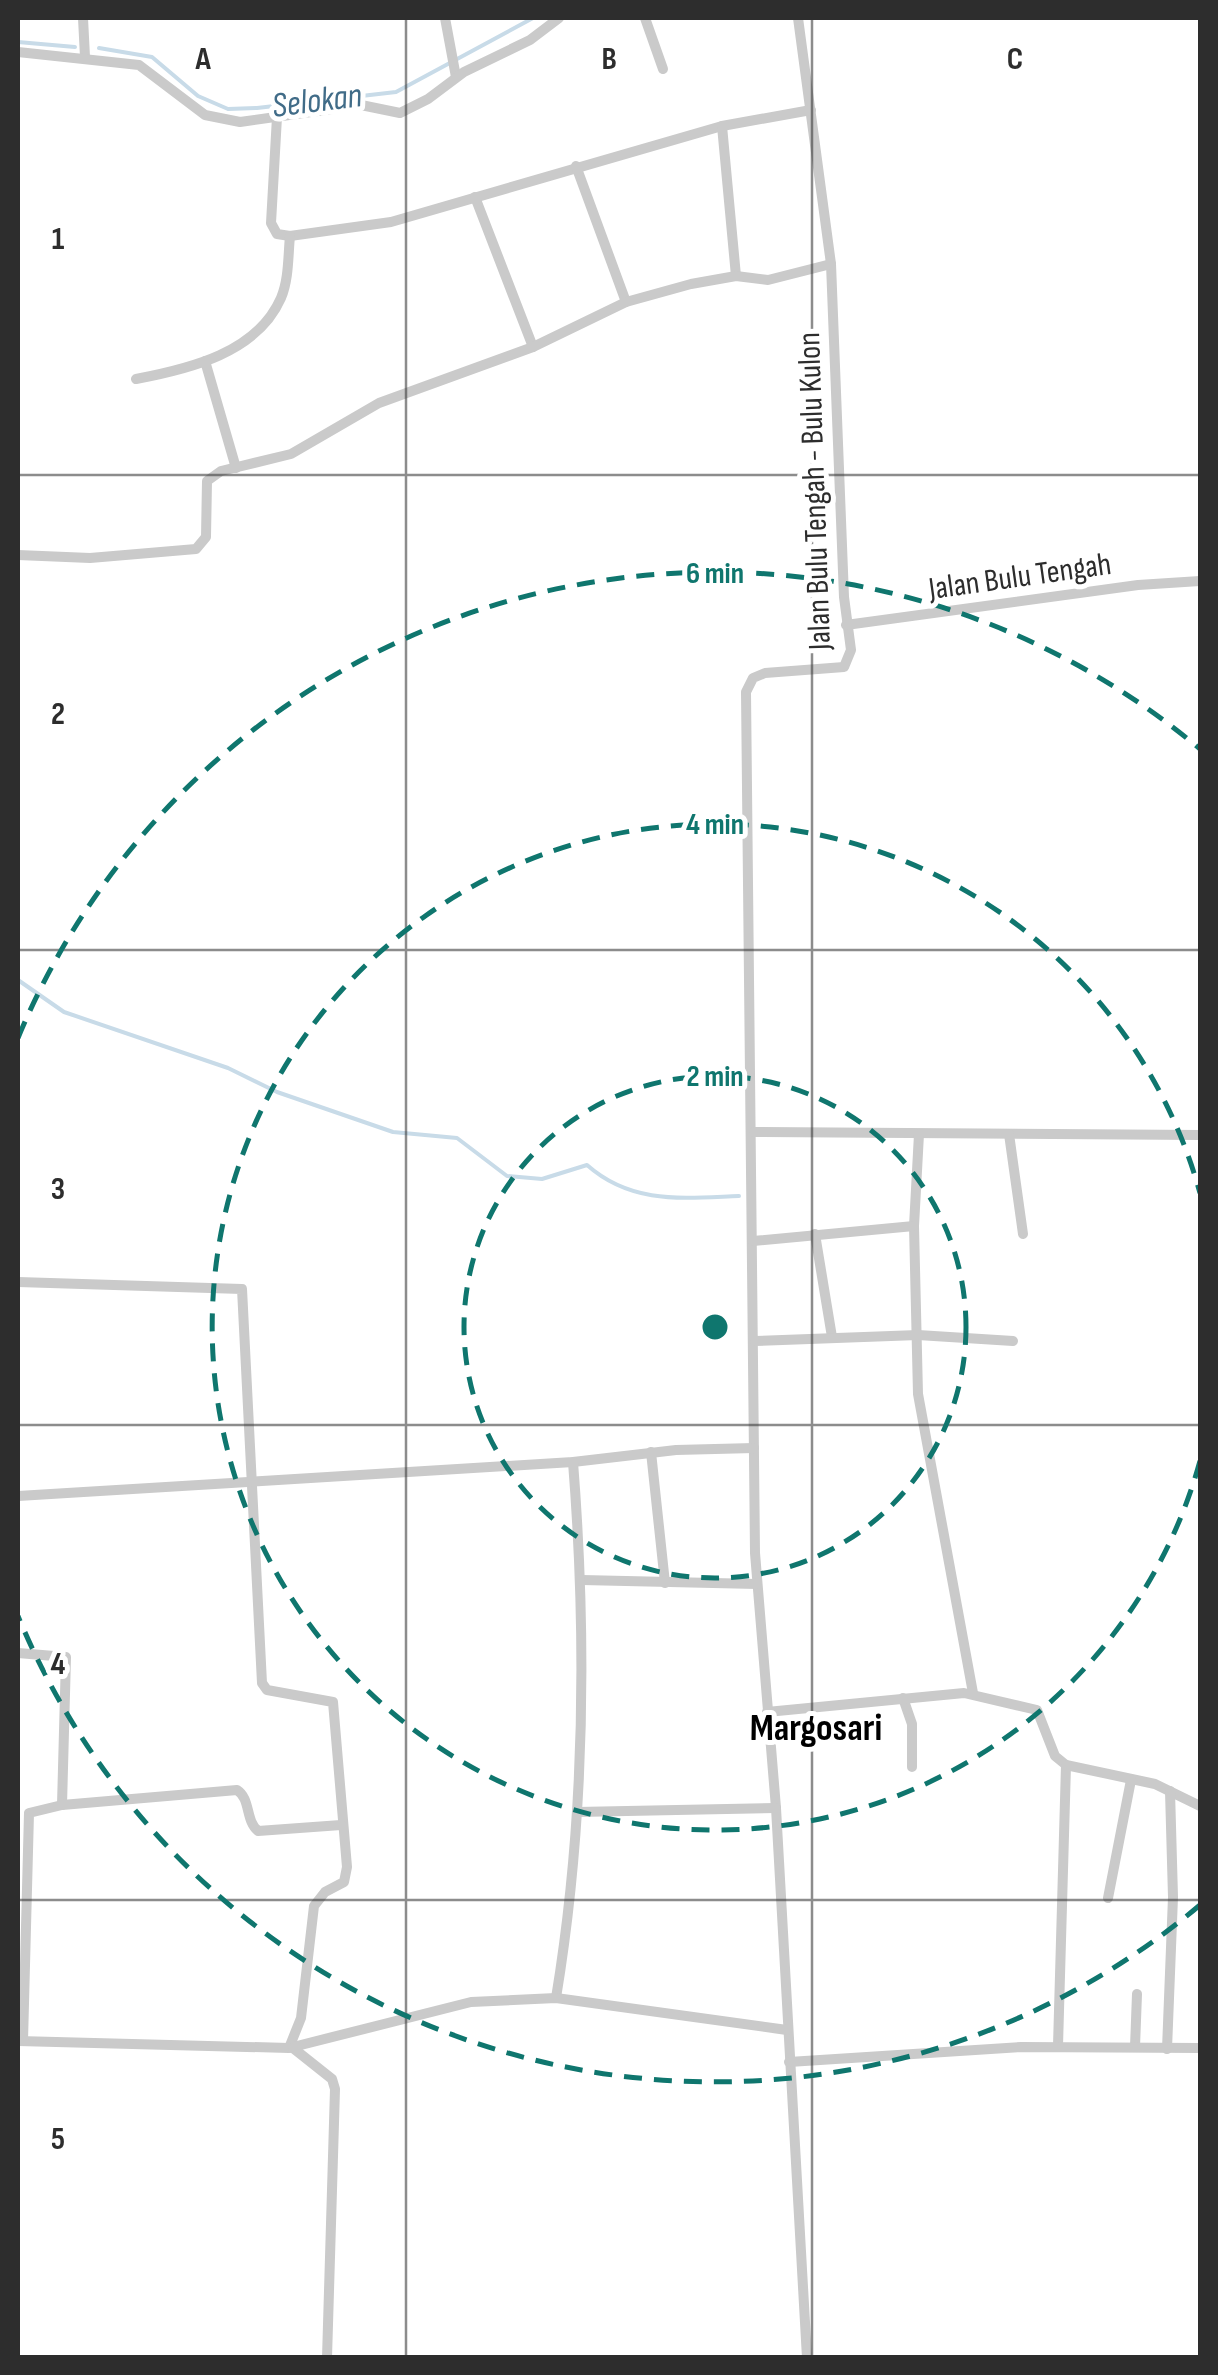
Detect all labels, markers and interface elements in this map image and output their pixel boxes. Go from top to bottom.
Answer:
text: A [194,40,211,79]
text: B [601,40,617,79]
text: C [1007,40,1023,79]
water label: Selokan [270,74,364,128]
text: 1 [52,220,65,259]
street label: Jalan Bulu Tengah - Bulu Kulon [790,331,840,652]
street label: Jalan Bulu Tengah [925,545,1114,609]
text: 6 min [686,556,744,592]
text: 2 [51,695,65,734]
text: 4 min [686,807,744,843]
text: 2 min [686,1059,744,1095]
text: 3 [51,1170,65,1209]
centre of rings [697,1309,733,1345]
text: 4 [51,1645,66,1684]
district label: Margosari [750,1706,882,1751]
text: 5 [51,2120,65,2159]

